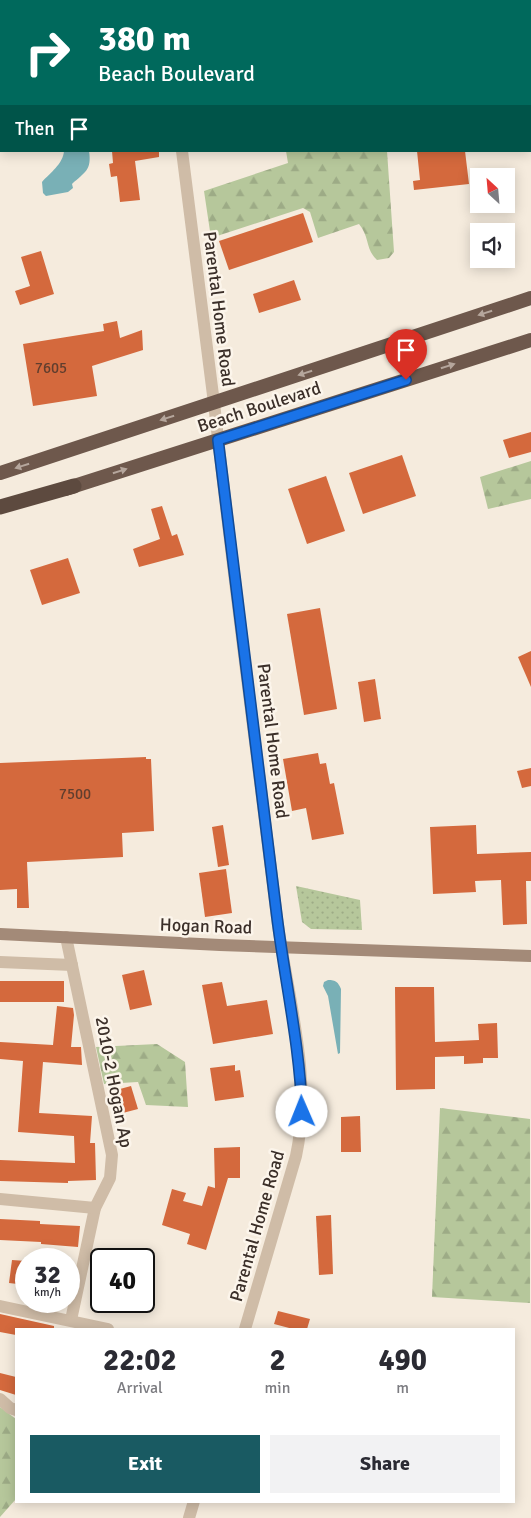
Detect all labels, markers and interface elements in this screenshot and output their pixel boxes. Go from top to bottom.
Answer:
text: 380 m [98,17,191,60]
icon: right [15,20,80,85]
text: Beach Boulevard [98,60,255,87]
icon: arrive [65,115,93,143]
text: Then [15,117,55,141]
north arrow [470,168,515,212]
map controls [470,168,515,268]
button: sound [470,223,515,268]
street label: Parental Home Road [199,230,239,388]
one-way arrow [477,310,492,318]
pin [385,329,427,380]
icon: arrive [392,336,420,364]
house number: 7605 [35,359,67,377]
one-way arrow [441,362,456,370]
one-way arrow [297,369,312,377]
street label: Beach Boulevard [195,377,323,437]
one-way arrow [160,415,175,422]
one-way arrow [14,462,29,470]
one-way arrow [113,467,128,474]
street label: Parental Home Road [253,662,293,820]
house number: 7500 [59,785,91,803]
street label: Hogan Road [159,913,253,939]
street label: 2010-2 Hogan Ap [90,1014,138,1150]
position arrow [275,1085,327,1137]
street label: Parental Home Road [225,1148,289,1304]
speed limit sign: 40 [90,1248,155,1313]
text: 32 [34,1259,61,1290]
text: km/h [34,1285,61,1300]
text: 22:02 [103,1342,177,1379]
text: 2 [269,1342,286,1379]
text: 490 [378,1342,427,1379]
text: Arrival [117,1378,163,1398]
text: min [265,1378,290,1398]
text: m [396,1378,409,1398]
button: Exit [30,1435,260,1493]
button: Share [270,1435,500,1493]

